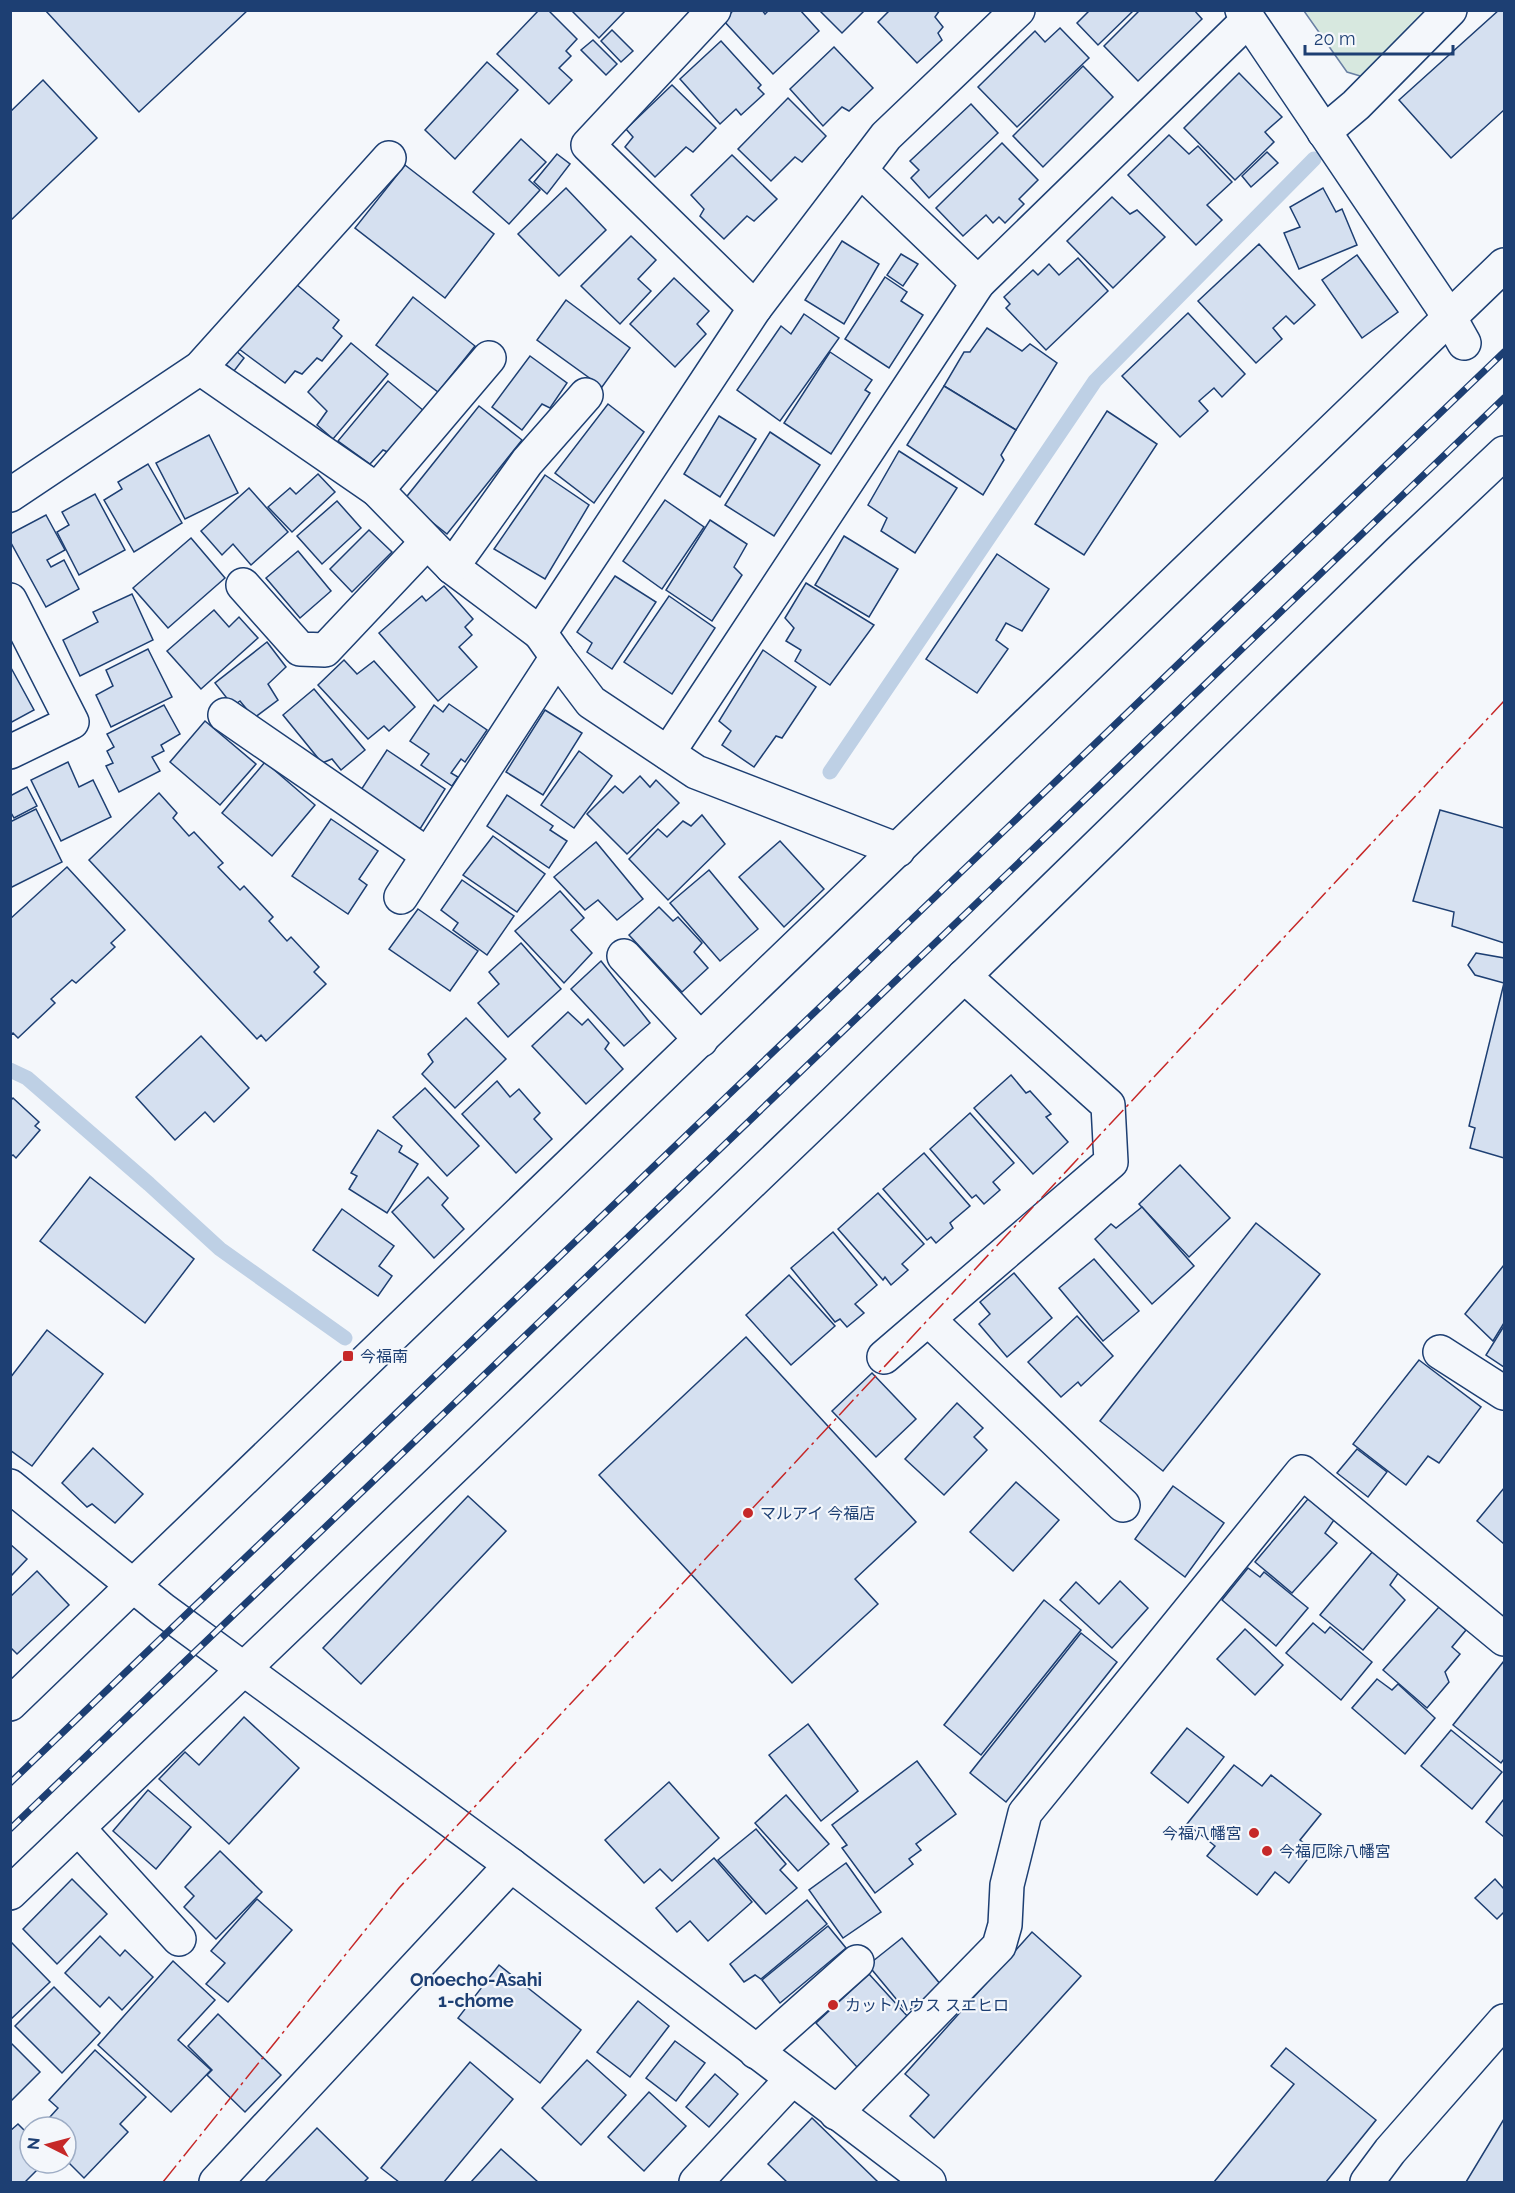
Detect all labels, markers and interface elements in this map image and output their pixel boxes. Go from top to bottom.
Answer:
scale bar [1305,18,1454,56]
text: 20 m [1314,28,1356,49]
place label: 今福南 [360,1347,408,1366]
marker: 今福南 [341,1349,355,1363]
place label: マルアイ 今福店 [760,1504,875,1523]
marker: マルアイ 今福店 [741,1506,755,1520]
place label: 今福八幡宮 [1162,1824,1242,1843]
marker: 今福八幡宮 [1247,1826,1261,1840]
place label: 今福厄除八幡宮 [1279,1842,1391,1861]
marker: 今福厄除八幡宮 [1260,1844,1274,1858]
district label: Onoecho-Asahi 1-chome [410,1969,542,2011]
place label: カットハウス スエヒロ [845,1996,1009,2015]
marker: カットハウス スエヒロ [826,1998,840,2012]
north arrow [18,2115,78,2175]
text: N [23,2136,44,2151]

